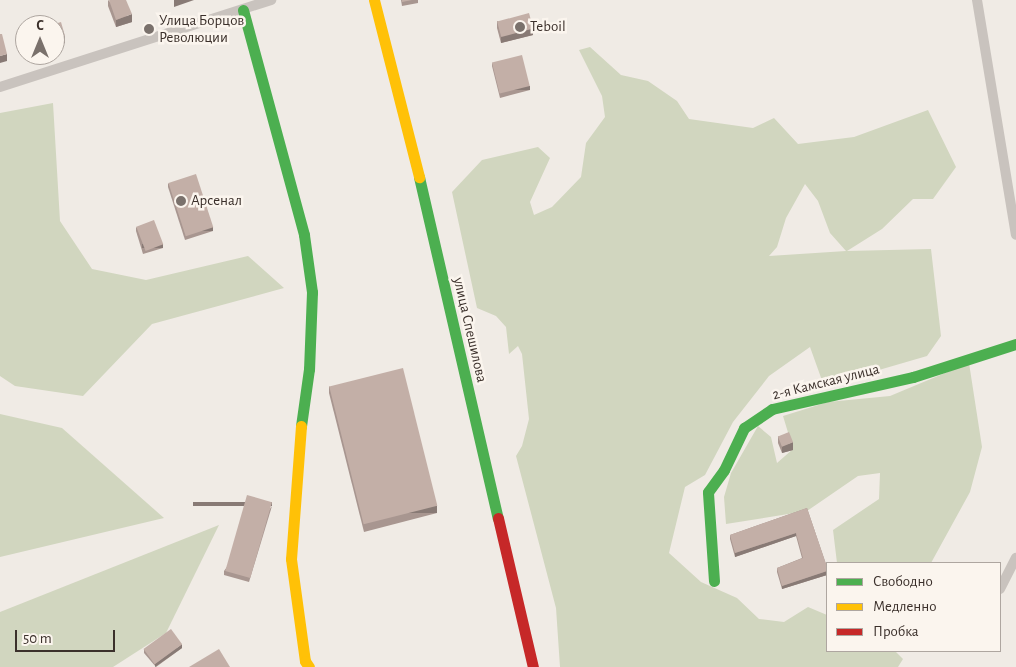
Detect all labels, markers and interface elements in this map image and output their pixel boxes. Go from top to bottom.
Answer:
place label: Улица Борцов Революции [159,11,244,46]
north arrow [15,15,65,65]
place label: Teboil [530,18,566,36]
text: С [36,19,44,33]
marker: Teboil [514,21,526,33]
marker: Улица Борцов Революции [143,23,155,35]
place label: Арсенал [191,192,242,210]
marker: Арсенал [175,195,187,207]
street label: улица Спешилова [449,276,491,384]
street label: 2-я Камская улица [771,360,881,404]
legend [826,562,1001,652]
text: Свободно [873,574,933,589]
text: Медленно [873,599,937,614]
scale bar [18,620,118,652]
text: Пробка [873,624,919,639]
text: 50 m [23,631,52,646]

